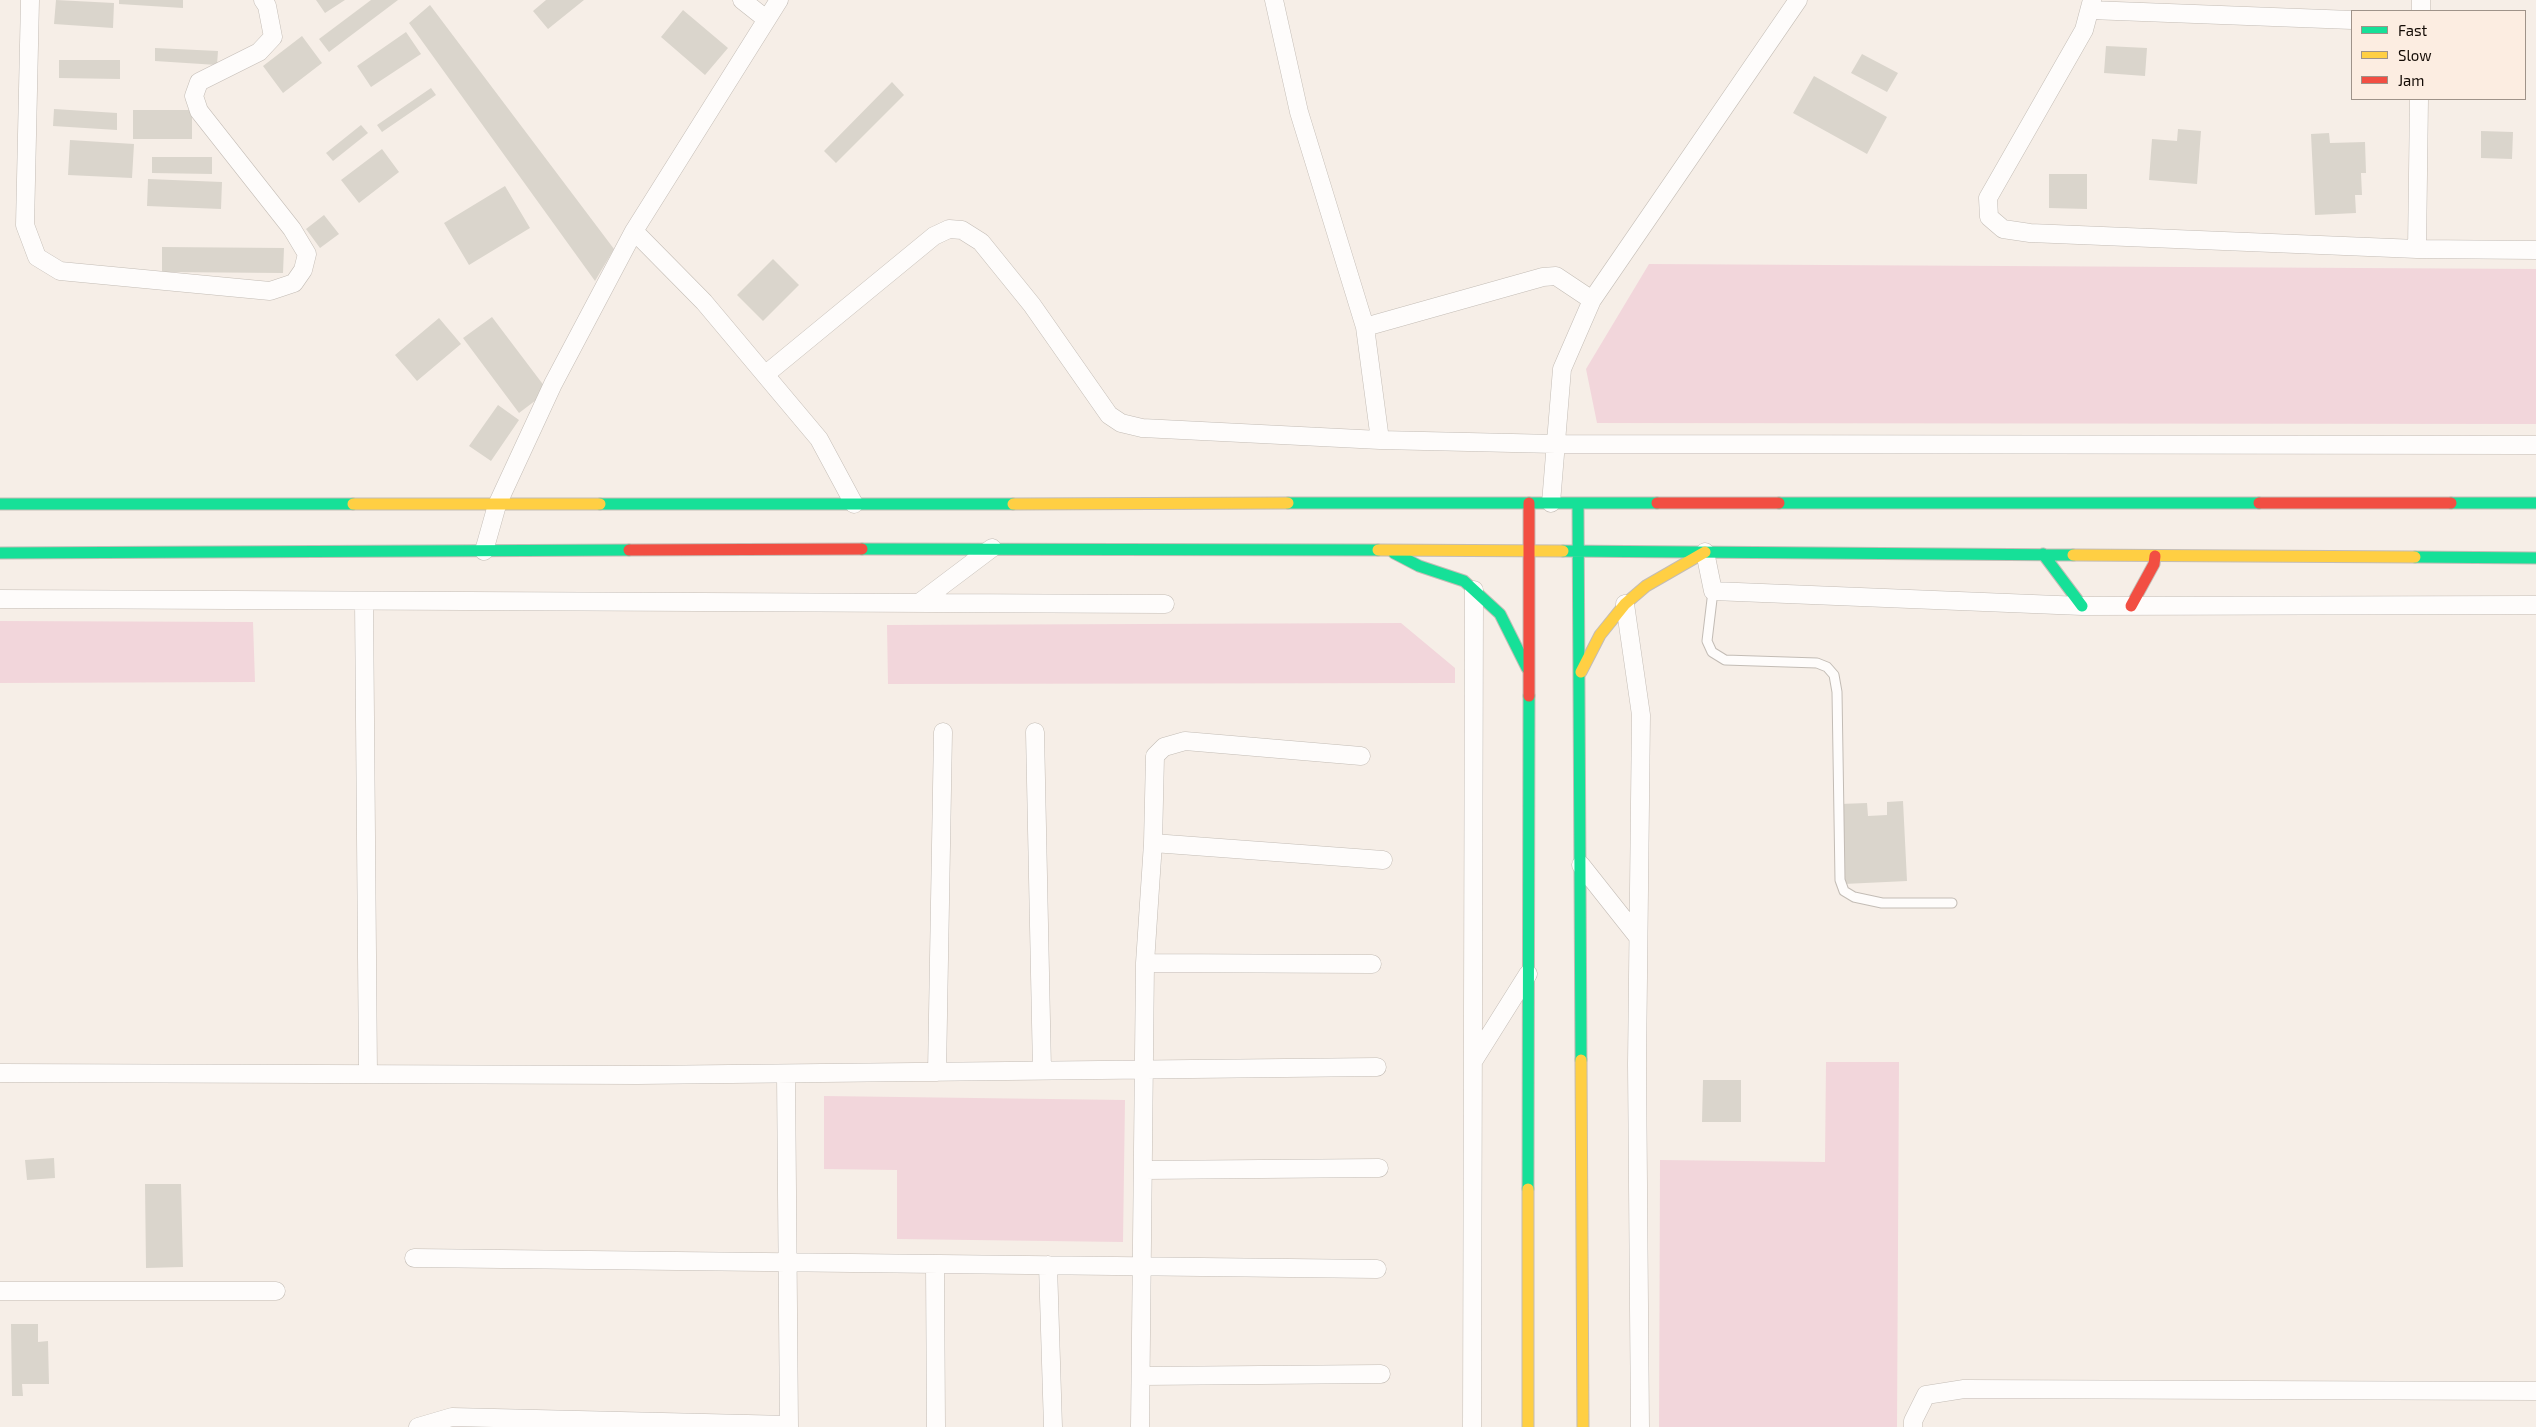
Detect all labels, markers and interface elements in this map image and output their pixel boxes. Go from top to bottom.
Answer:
legend [2351,10,2526,100]
text: Fast [2398,21,2427,39]
text: Slow [2398,46,2432,64]
text: Jam [2398,71,2424,89]

